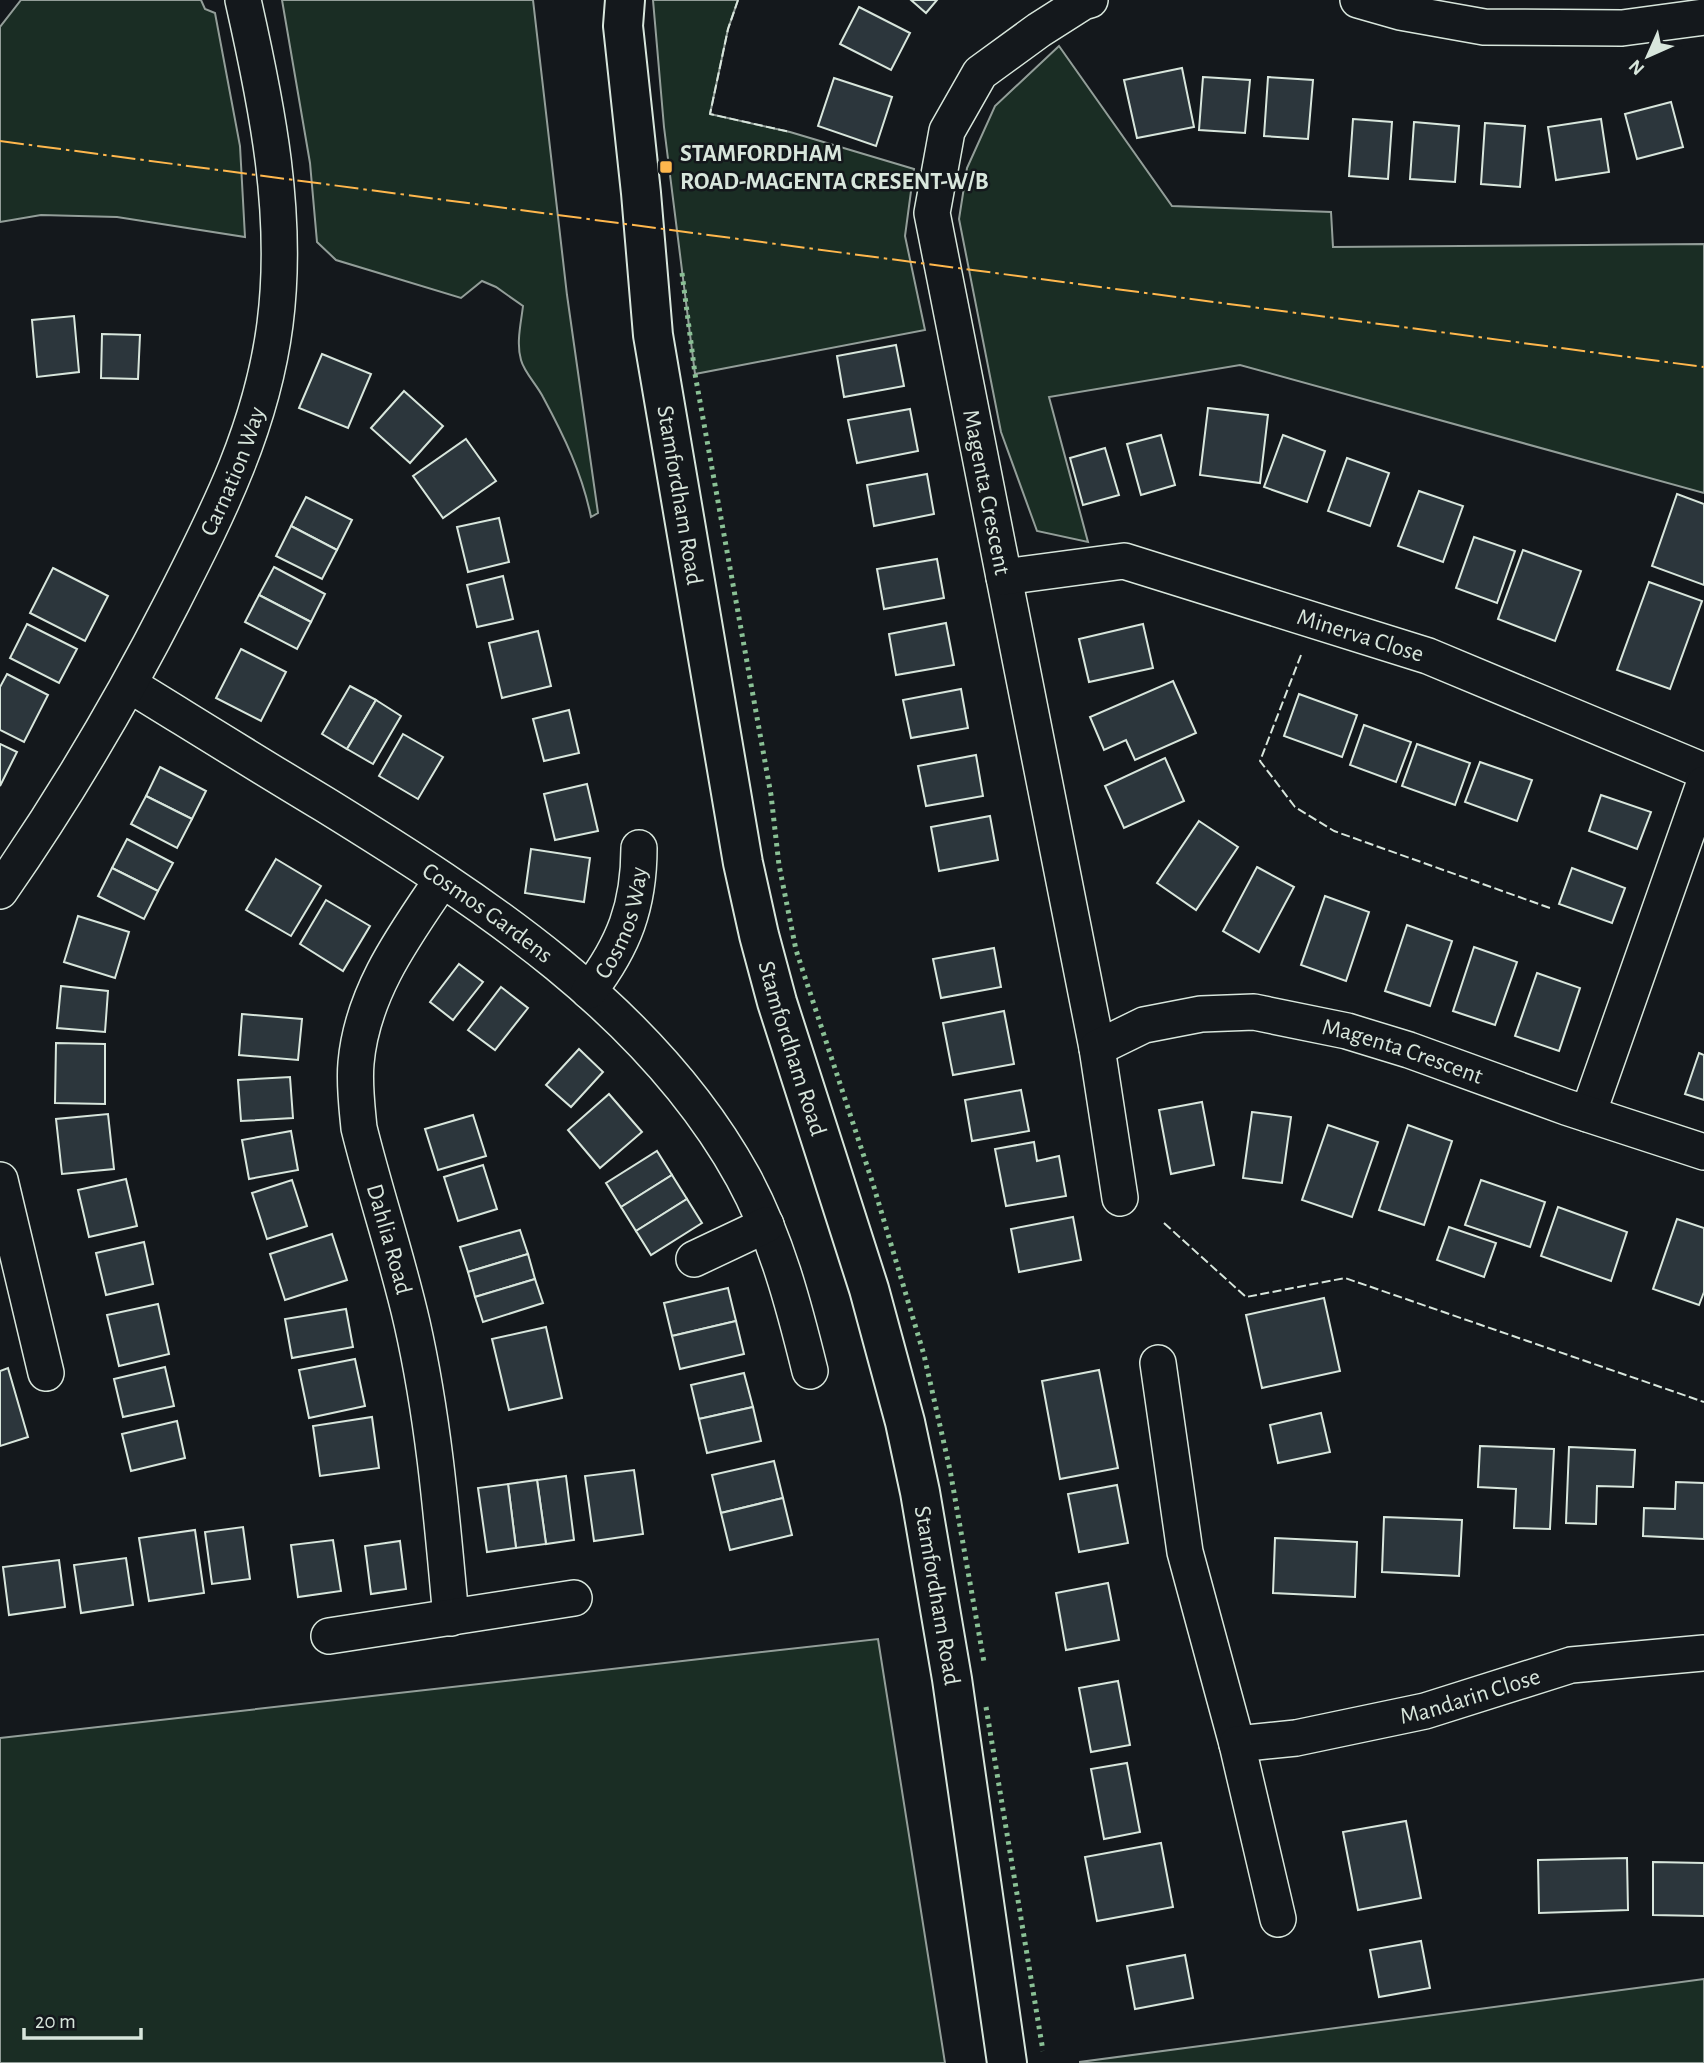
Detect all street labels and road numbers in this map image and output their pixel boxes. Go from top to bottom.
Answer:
street label: Carnation Way [196,404,270,540]
street label: Stamfordham Road [652,404,706,587]
street label: Magenta Crescent [958,408,1014,577]
street label: Minerva Close [1294,605,1427,667]
street label: Cosmos Gardens [418,859,557,968]
street label: Cosmos Way [591,866,651,983]
street label: Stamfordham Road [754,958,830,1139]
street label: Magenta Crescent [1320,1015,1486,1089]
street label: Dahlia Road [362,1181,416,1297]
street label: Stamfordham Road [910,1504,964,1687]
street label: Mandarin Close [1398,1664,1543,1729]

